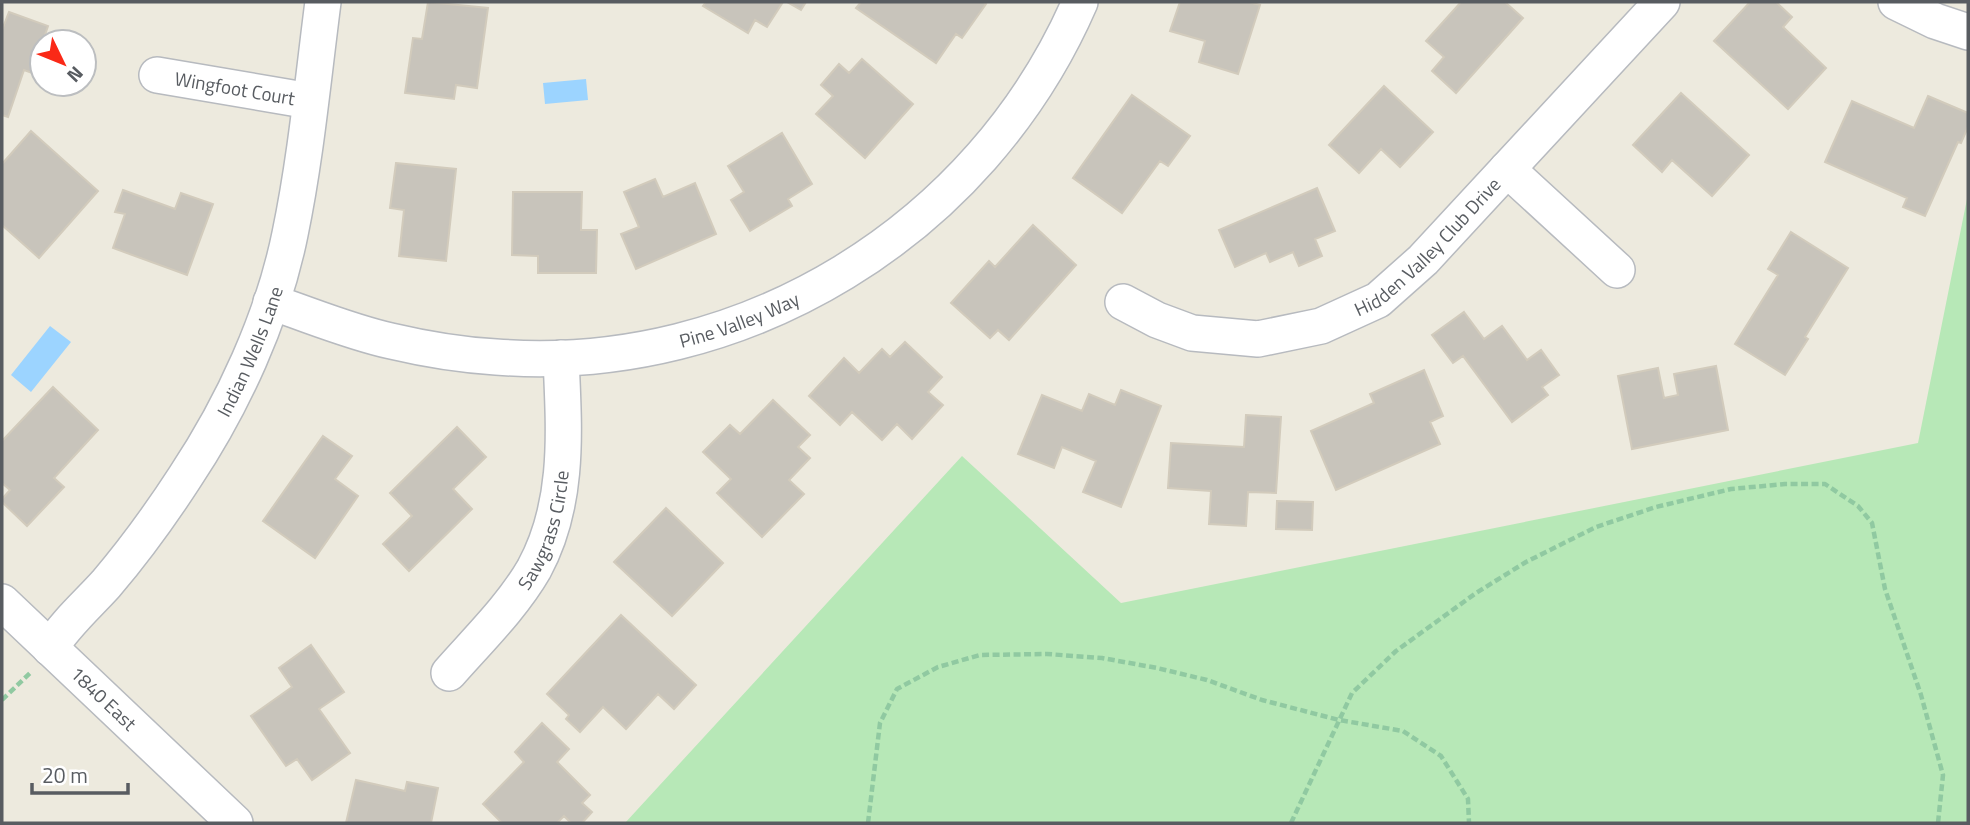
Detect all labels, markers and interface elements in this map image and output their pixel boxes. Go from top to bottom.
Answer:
north arrow [28,28,98,98]
text: N [61,60,91,90]
street label: Wingfoot Court [173,63,298,112]
street label: Hidden Valley Club Drive [1349,170,1507,323]
street label: Indian Wells Lane [209,283,290,422]
street label: Pine Valley Way [676,284,804,355]
street label: Sawgrass Circle [510,469,576,595]
street label: 1840 East [64,659,144,737]
scale bar [32,752,128,796]
text: 20 m [42,759,88,791]

